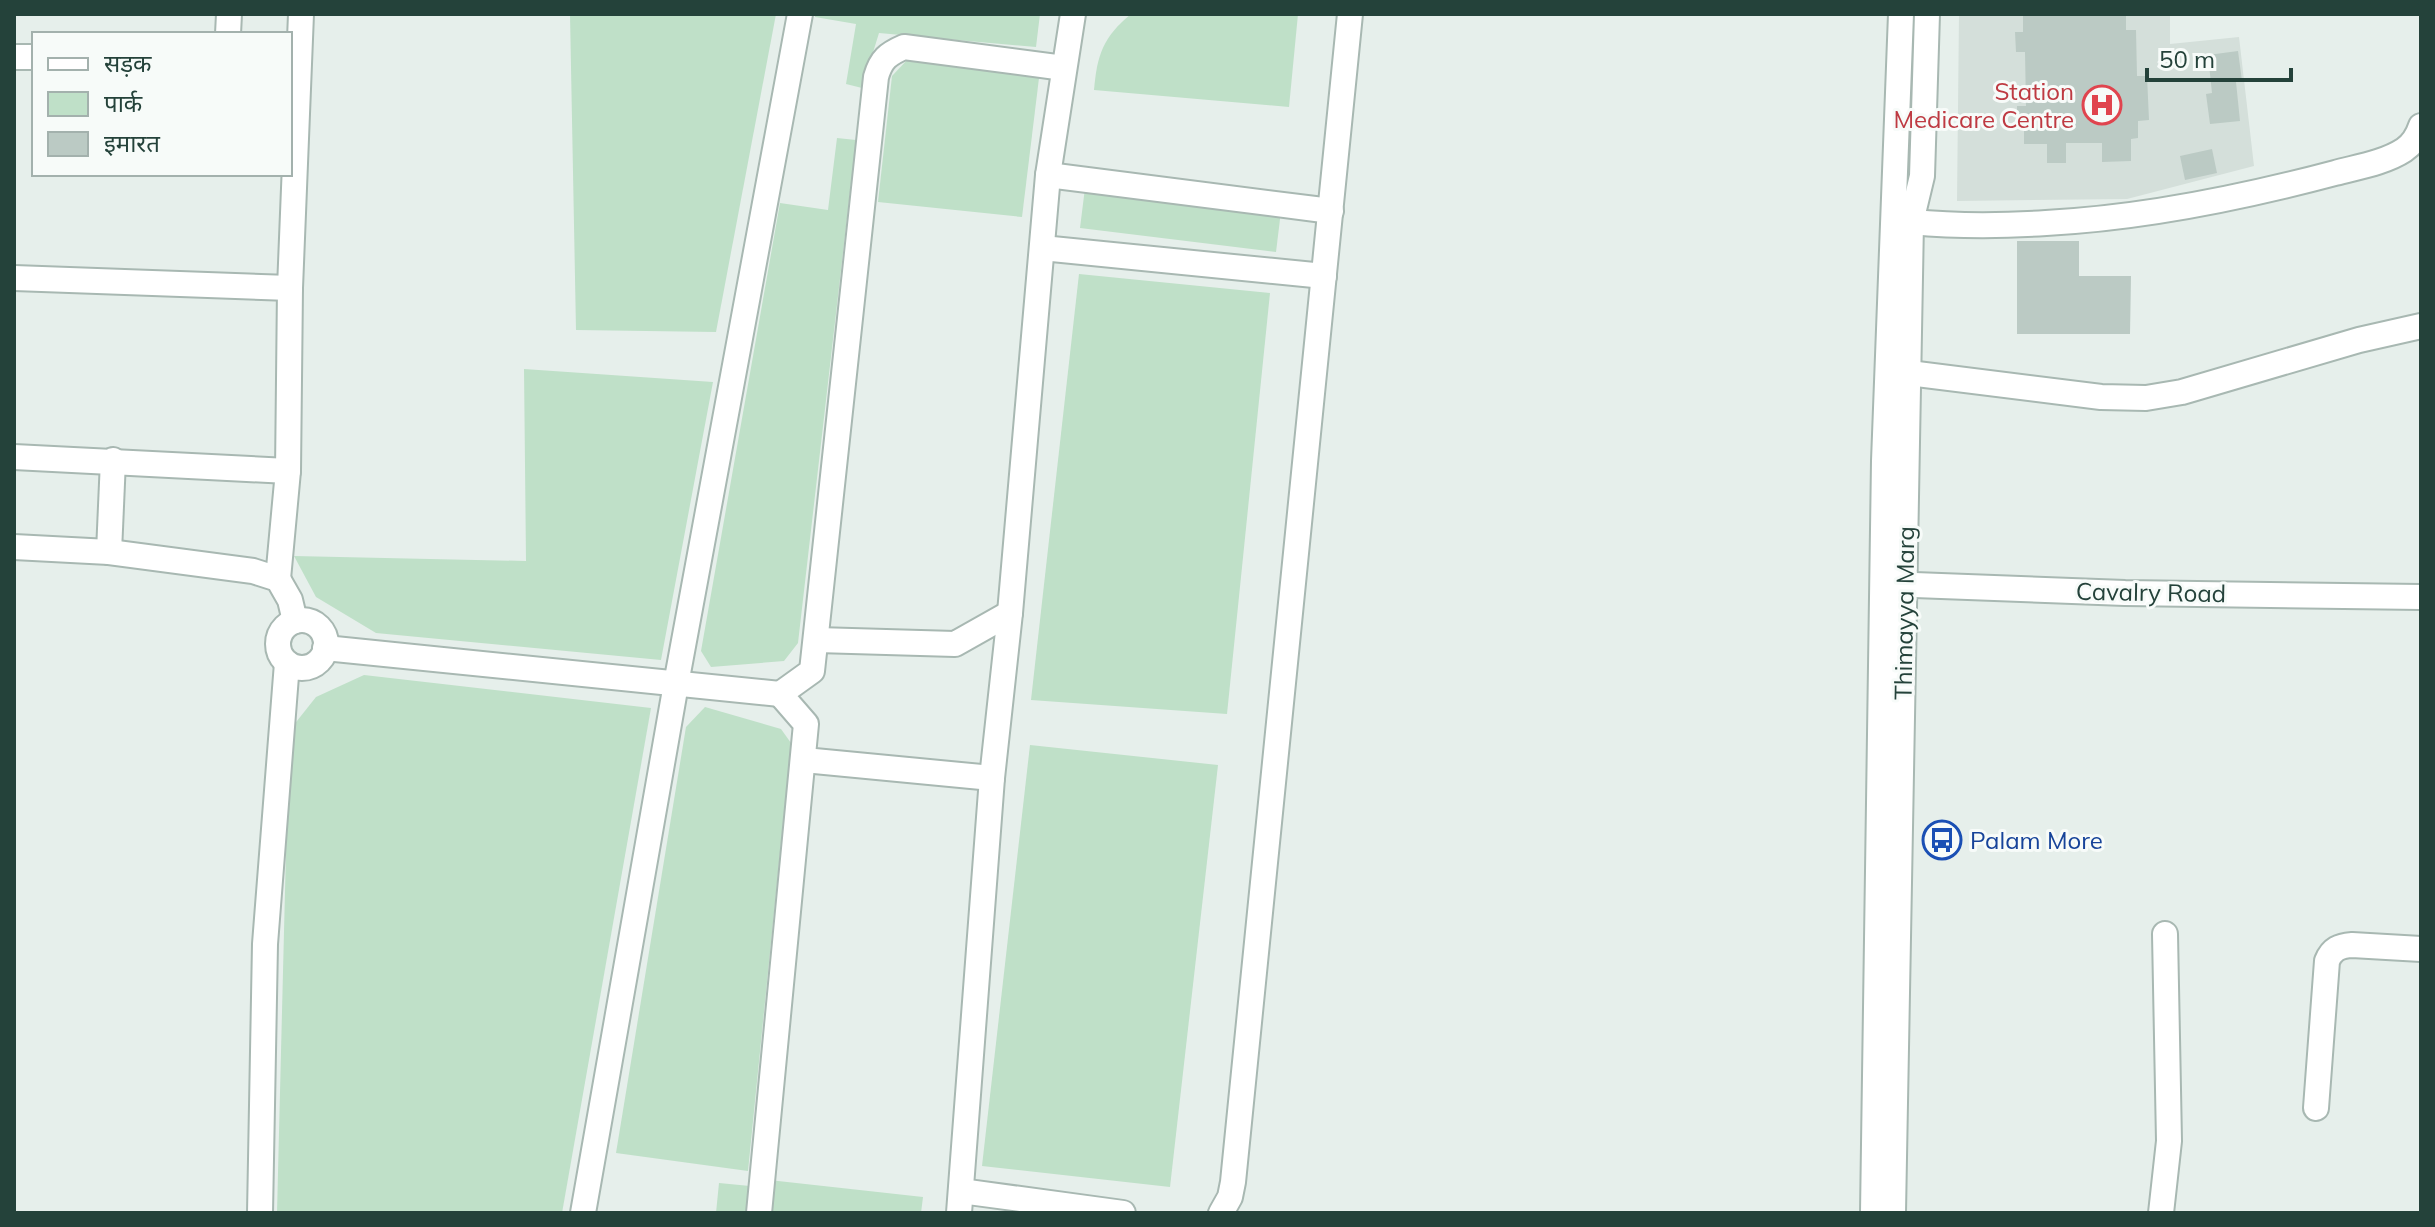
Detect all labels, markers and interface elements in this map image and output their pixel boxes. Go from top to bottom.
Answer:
legend [32,32,292,176]
scale bar [2147,32,2291,82]
text: 50 m [2159,44,2215,74]
text: सड़क [104,48,152,78]
place label: Station Medicare Centre [1893,76,2074,134]
hospital icon: Station Medicare Centre [2081,84,2123,126]
text: पार्क [104,88,143,118]
text: इमारत [104,128,161,158]
street label: Thimayya Marg [1887,526,1921,700]
street label: Cavalry Road [2076,576,2226,608]
bus stop icon: Palam More [1921,819,1963,861]
place label: Palam More [1970,825,2103,855]

